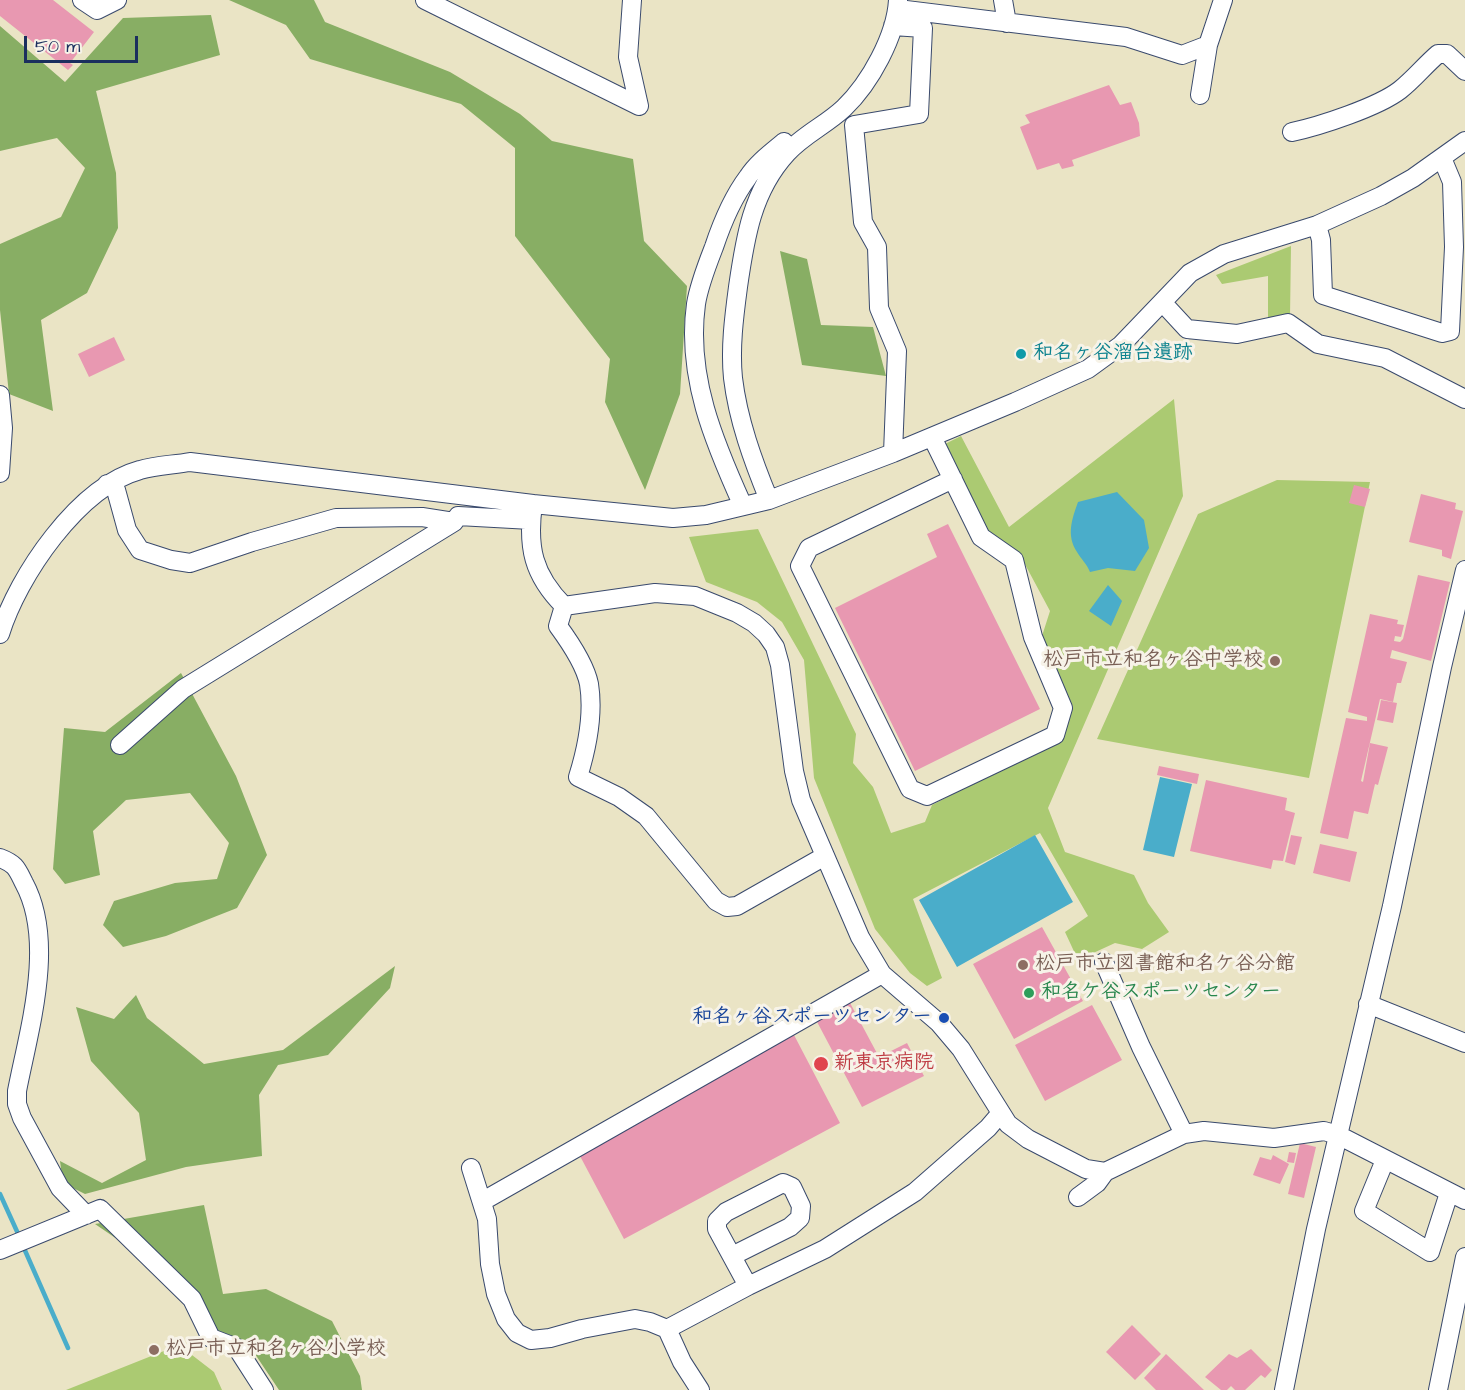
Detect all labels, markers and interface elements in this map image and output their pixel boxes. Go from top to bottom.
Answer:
scale bar [27,24,141,62]
text: 50 m [35,34,80,59]
place label: 和名ヶ谷溜台遺跡 [1033,342,1193,366]
marker: 和名ヶ谷溜台遺跡 [1014,347,1028,361]
place label: 松戸市立和名ヶ谷中学校 [1043,649,1263,673]
marker: 松戸市立和名ヶ谷中学校 [1268,654,1282,668]
place label: 松戸市立図書館和名ケ谷分館 [1035,953,1295,977]
marker: 松戸市立図書館和名ケ谷分館 [1016,958,1030,972]
place label: 和名ケ谷スポーツセンター [1041,981,1281,1005]
marker: 和名ケ谷スポーツセンター [1022,986,1036,1000]
place label: 和名ヶ谷スポーツセンター [692,1006,932,1030]
marker: 和名ヶ谷スポーツセンター [937,1011,951,1025]
place label: 新東京病院 [834,1052,934,1076]
marker: 新東京病院 [812,1055,830,1073]
place label: 松戸市立和名ヶ谷小学校 [166,1338,386,1362]
marker: 松戸市立和名ヶ谷小学校 [147,1343,161,1357]

